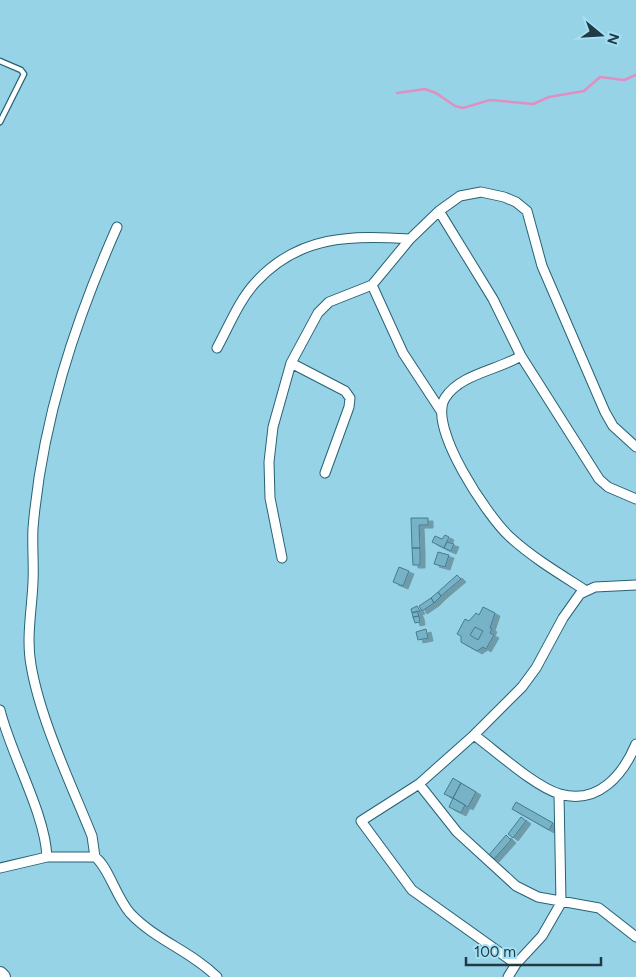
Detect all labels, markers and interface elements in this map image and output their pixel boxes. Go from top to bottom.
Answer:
north arrow [576,10,626,60]
text: N [603,31,623,47]
scale bar [466,934,601,966]
text: 100 m [474,943,516,961]

